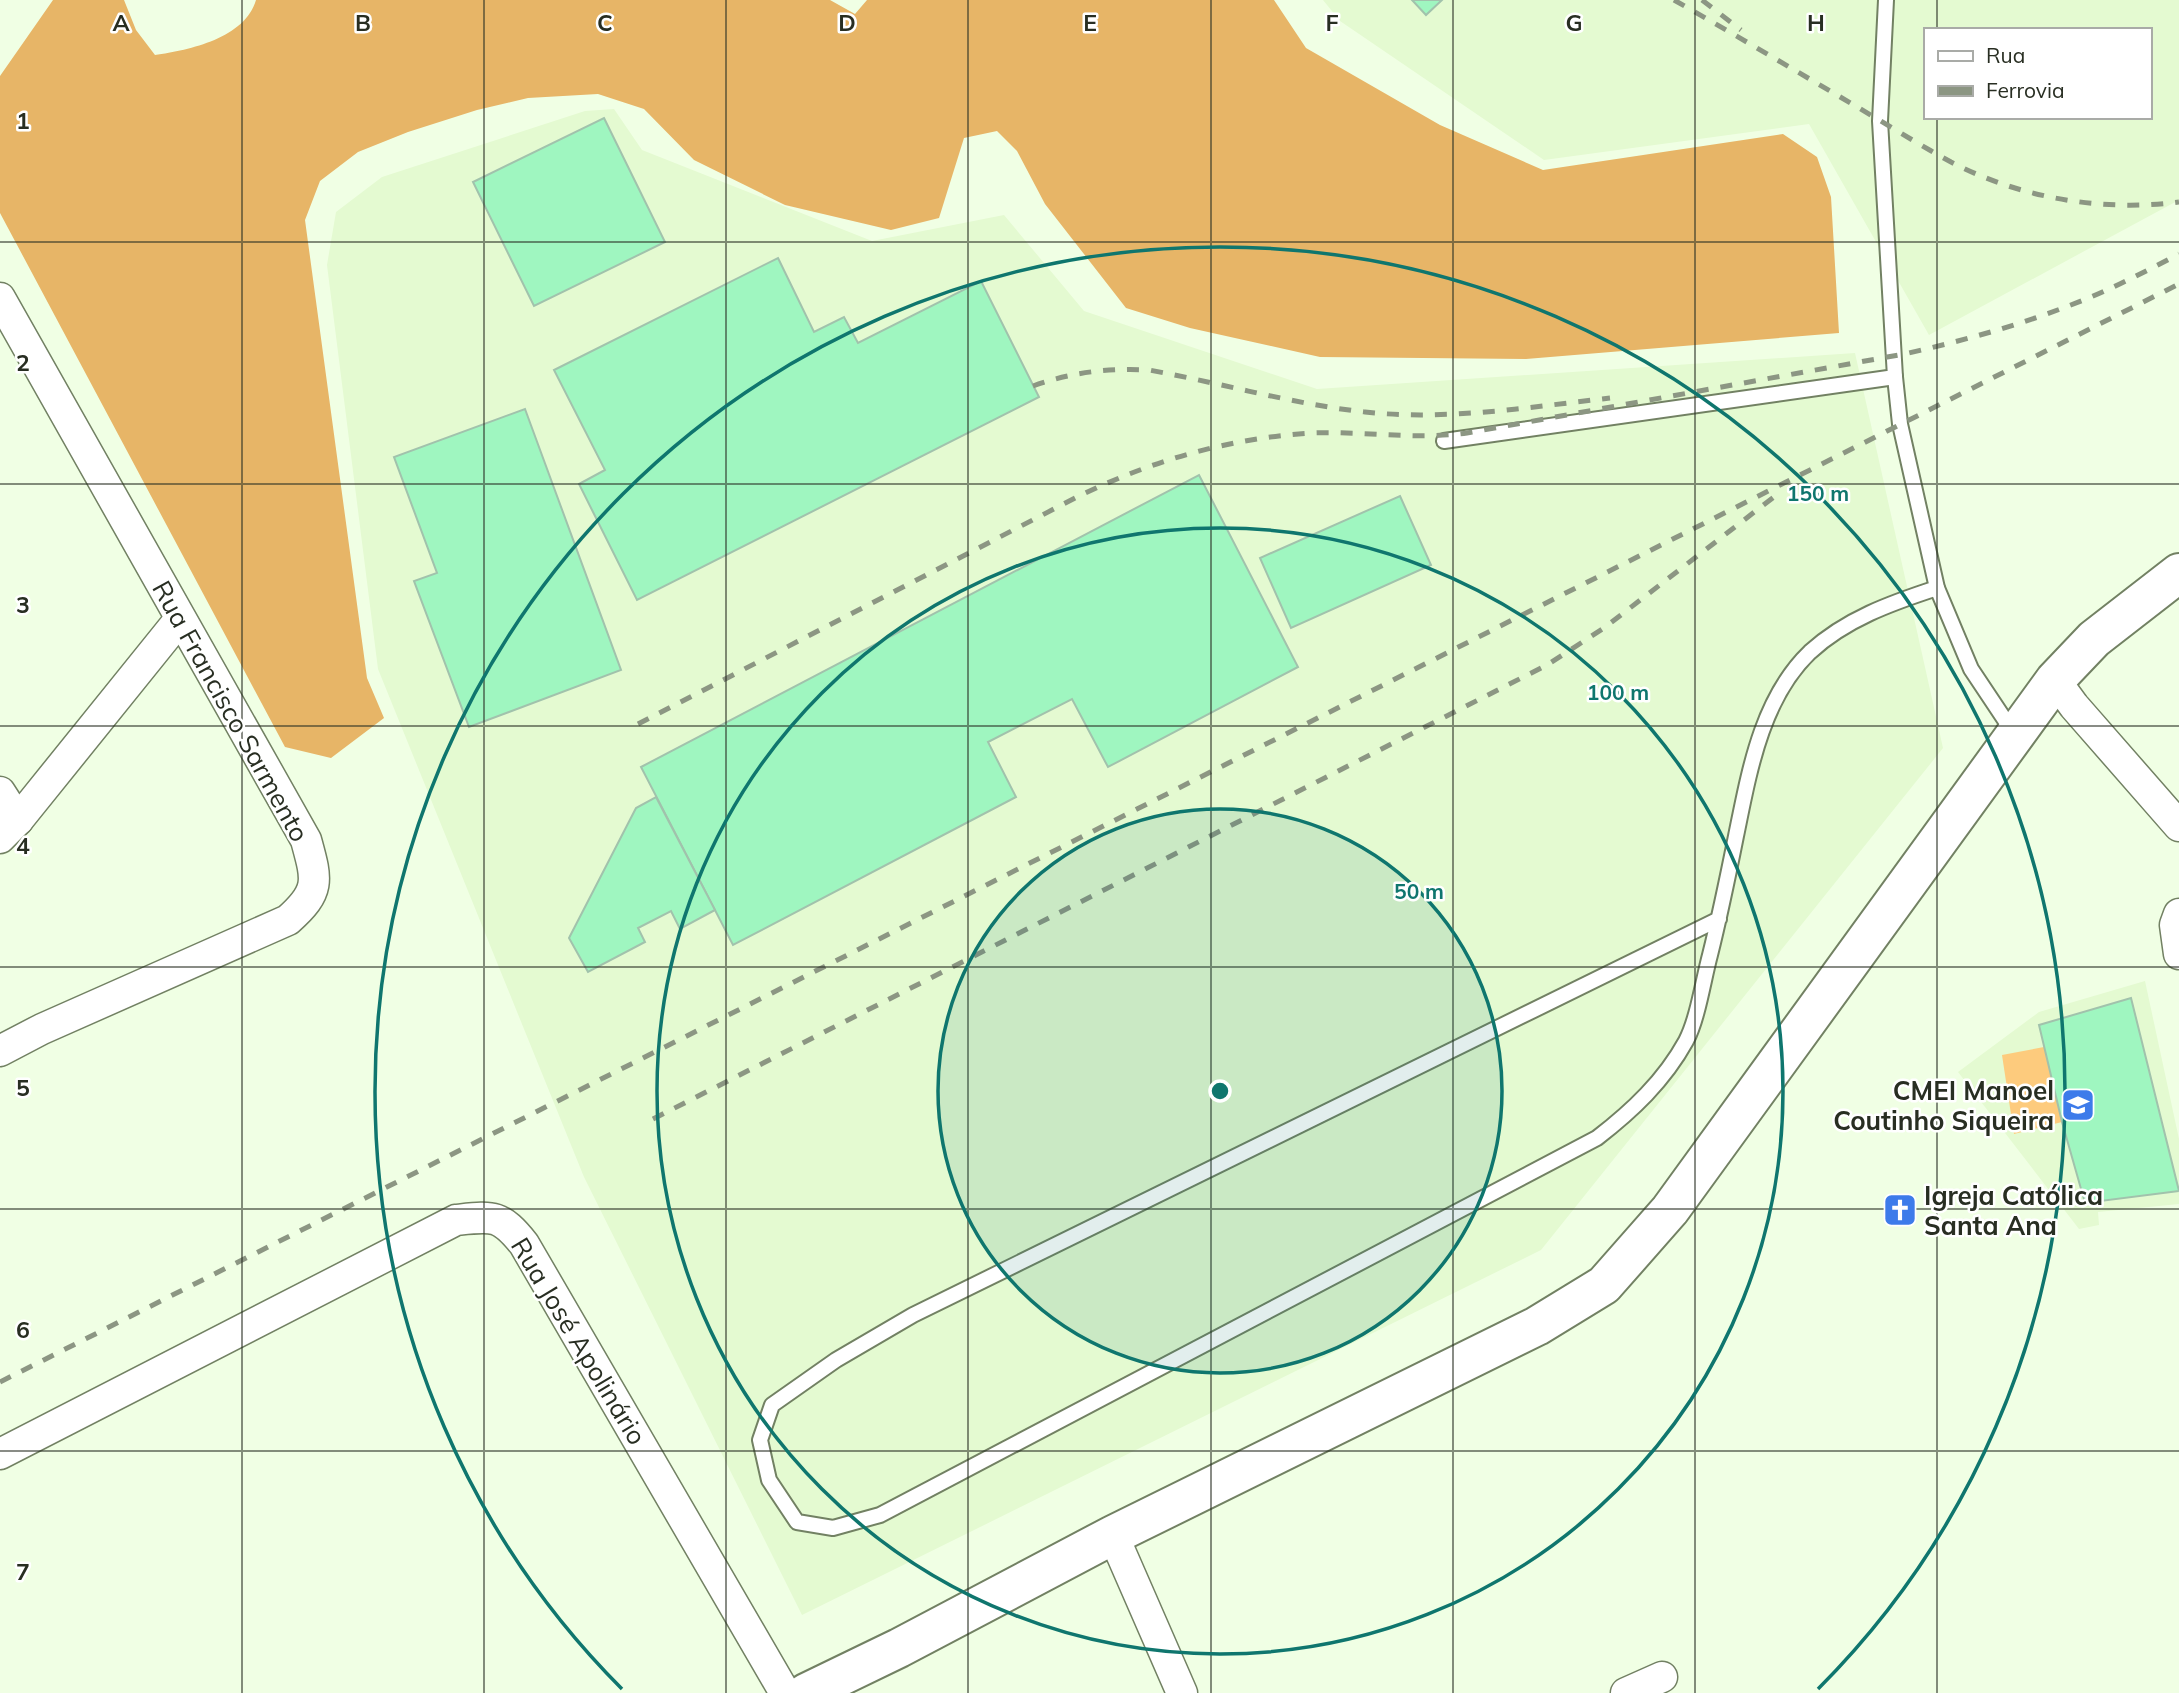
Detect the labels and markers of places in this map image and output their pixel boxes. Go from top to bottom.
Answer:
place label: CMEI Manoel Coutinho Siqueira [1833,1074,2054,1137]
centre of rings [1208,1079,1232,1103]
school or university icon: CMEI Manoel Coutinho Siqueira [2059,1086,2097,1124]
place label: Igreja Católica Santa Ana [1924,1179,2103,1242]
church icon: Igreja Católica Santa Ana [1881,1191,1919,1229]

